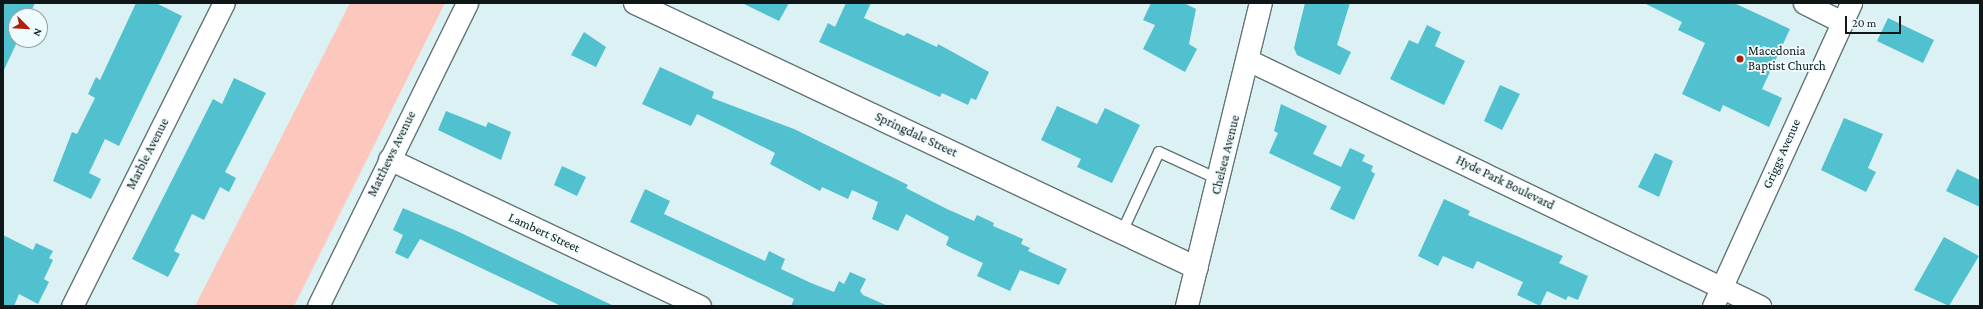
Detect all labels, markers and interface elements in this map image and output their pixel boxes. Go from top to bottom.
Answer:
north arrow [8,8,48,48]
scale bar [1847,8,1903,34]
text: 20 m [1852,16,1876,30]
text: N [31,27,45,38]
place label: Macedonia Baptist Church [1748,44,1826,75]
marker: Macedonia Baptist Church [1735,54,1745,64]
street label: Matthews Avenue [365,109,419,199]
street label: Springdale Street [872,109,960,161]
street label: Chelsea Avenue [1209,114,1243,196]
street label: Marble Avenue [123,116,173,192]
street label: Griggs Avenue [1760,117,1804,191]
street label: Hyde Park Boulevard [1453,152,1557,214]
street label: Lambert Street [506,210,582,256]

